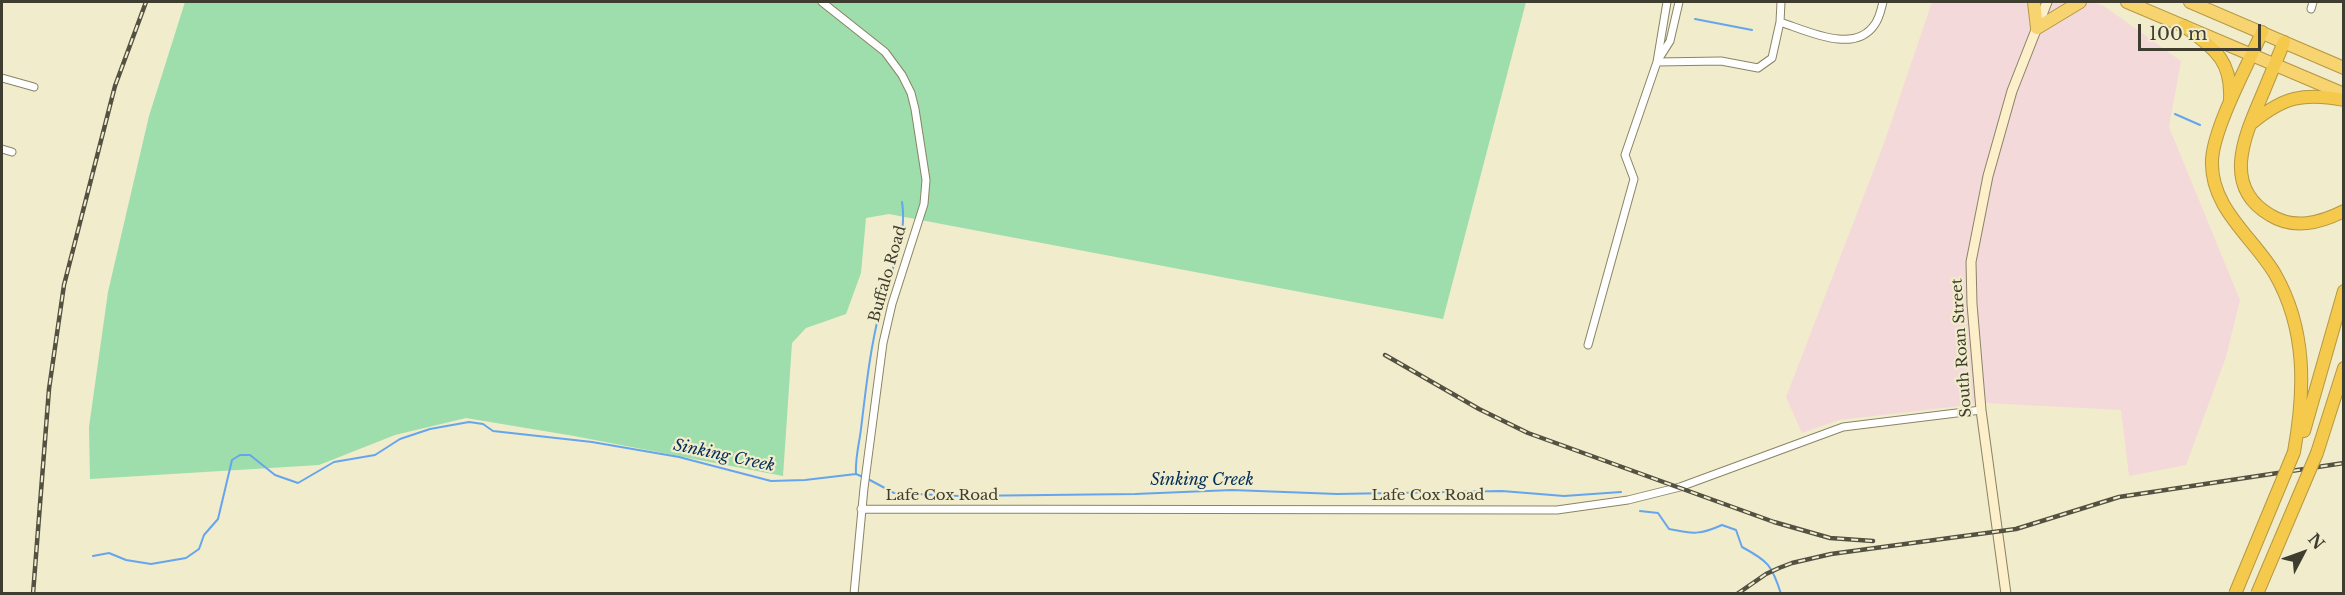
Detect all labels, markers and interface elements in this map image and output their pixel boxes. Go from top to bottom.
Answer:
scale bar [2141,12,2264,50]
text: 100 m [2149,23,2207,45]
street label: Buffalo Road [866,224,910,324]
street label: South Roan Street [1948,278,1976,418]
water label: Sinking Creek [671,436,777,476]
water label: Sinking Creek [1150,470,1254,490]
street label: Lafe Cox Road [886,487,998,505]
street label: Lafe Cox Road [1372,487,1484,505]
north arrow [2273,523,2333,583]
text: N [2304,529,2329,553]

